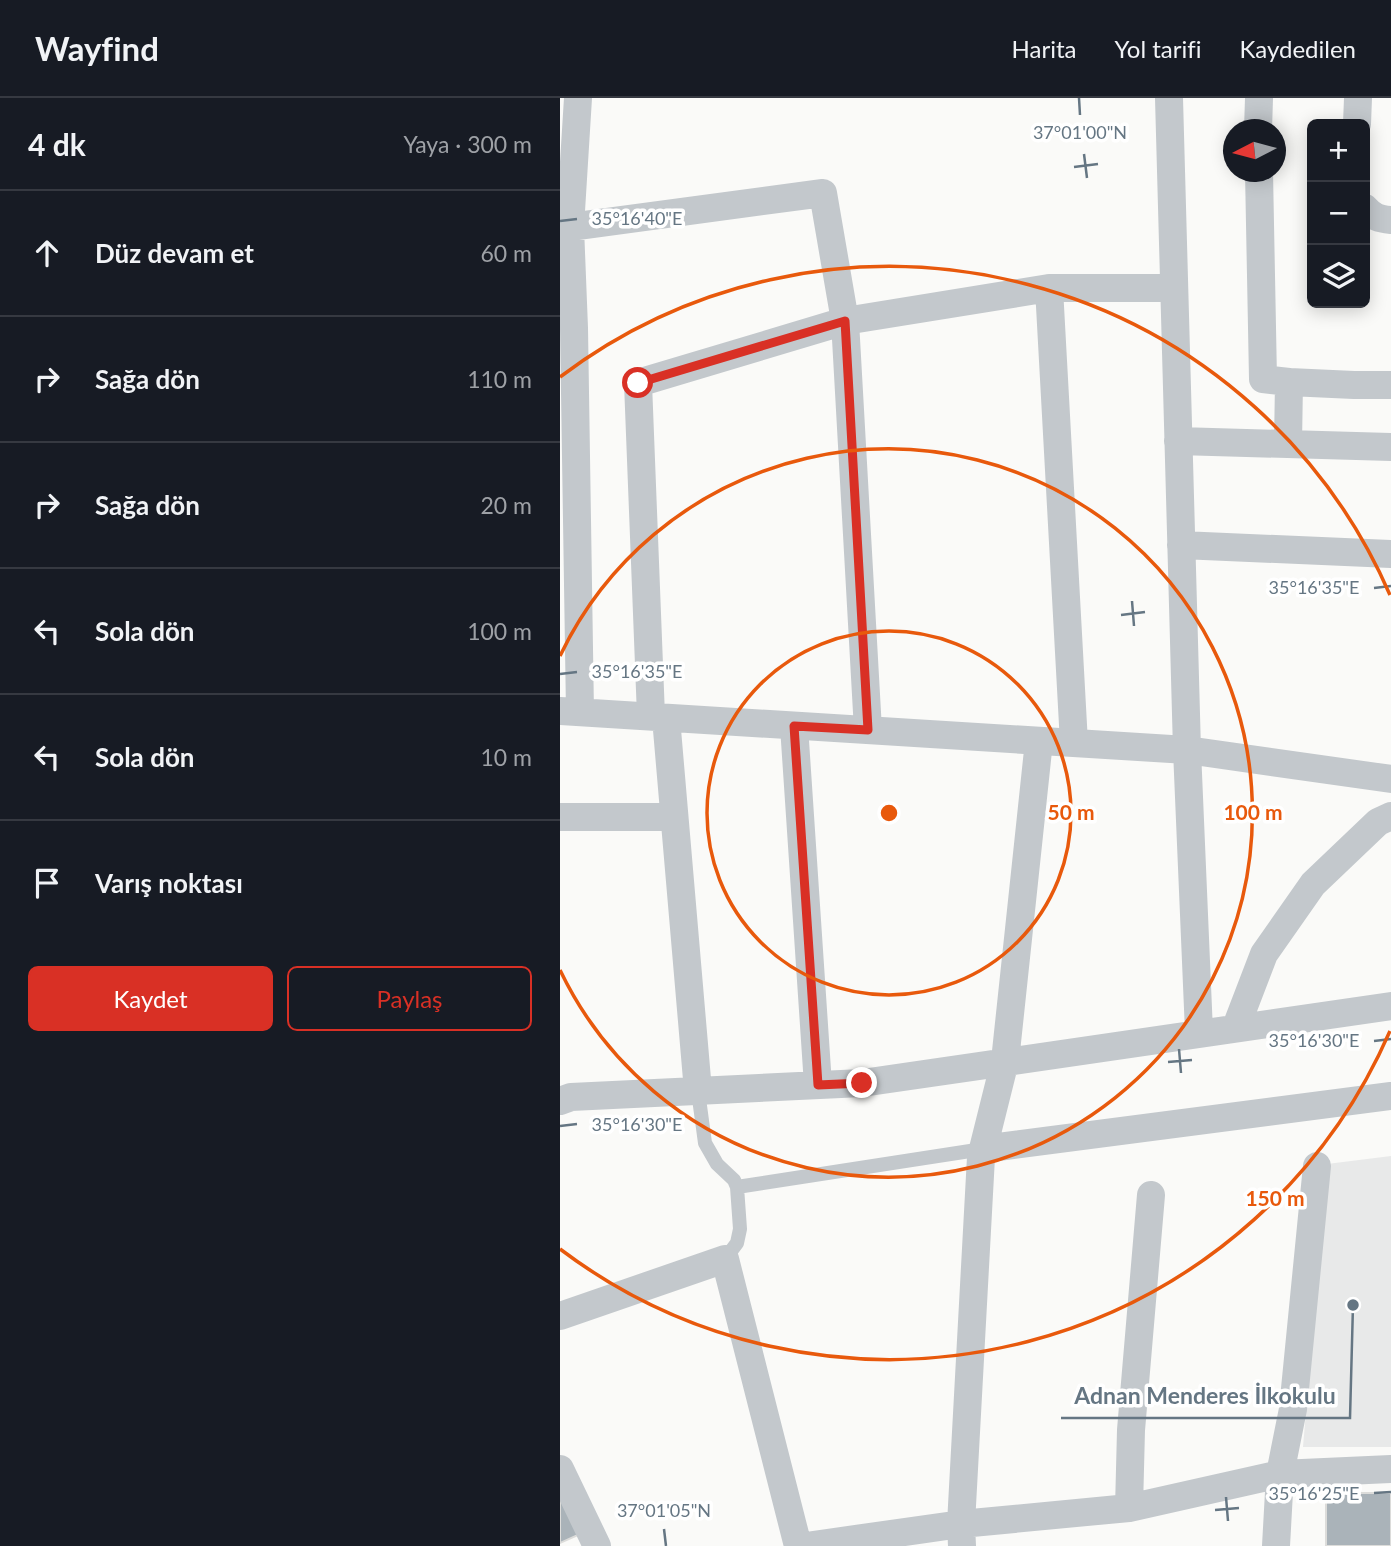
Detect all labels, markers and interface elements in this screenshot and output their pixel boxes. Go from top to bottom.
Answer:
text: Wayfind [35,28,159,68]
text: Harita [1012,34,1076,63]
text: Yol tarifi [1114,34,1201,63]
text: Kaydedilen [1239,34,1356,63]
north arrow [1223,119,1286,182]
map controls [1307,119,1370,308]
button: + [1307,119,1370,182]
text: 37°01'00"N [1033,121,1127,143]
text: 4 dk [28,126,86,162]
text: Yaya · 300 m [403,130,532,158]
button: − [1307,182,1370,245]
text: 35°16'40"E [592,207,682,229]
icon: ahead [28,234,66,272]
text: Düz devam et [95,237,254,269]
text: 60 m [481,239,532,267]
button: layers [1307,245,1370,308]
icon: right [28,360,66,398]
text: Sağa dön [95,363,200,395]
text: 110 m [467,365,532,393]
route start [622,367,653,398]
icon: right [28,486,66,524]
text: Sağa dön [95,489,200,521]
text: 20 m [481,491,532,519]
text: 35°16'35"E [1269,576,1359,598]
icon: left [28,612,66,650]
text: Sola dön [95,615,195,647]
text: 100 m [467,617,532,645]
text: 35°16'35"E [592,660,682,682]
icon: left [28,738,66,776]
text: Sola dön [95,741,195,773]
text: 10 m [481,743,532,771]
text: 50 m [1047,799,1095,824]
text: 100 m [1223,799,1283,824]
centre of rings [877,801,901,825]
icon: arrive [28,864,66,902]
text: Varış noktası [95,867,243,899]
button: Kaydet [28,966,273,1031]
button: Paylaş [287,966,532,1031]
text: 35°16'30"E [1269,1029,1359,1051]
route end [846,1067,877,1098]
text: 35°16'30"E [592,1113,682,1135]
text: 150 m [1245,1185,1305,1210]
callout: Adnan Menderes İlkokulu [1061,1374,1350,1418]
text: Adnan Menderes İlkokulu [1073,1381,1336,1409]
text: 35°16'25"E [1269,1482,1359,1504]
text: 37°01'05"N [617,1499,711,1521]

